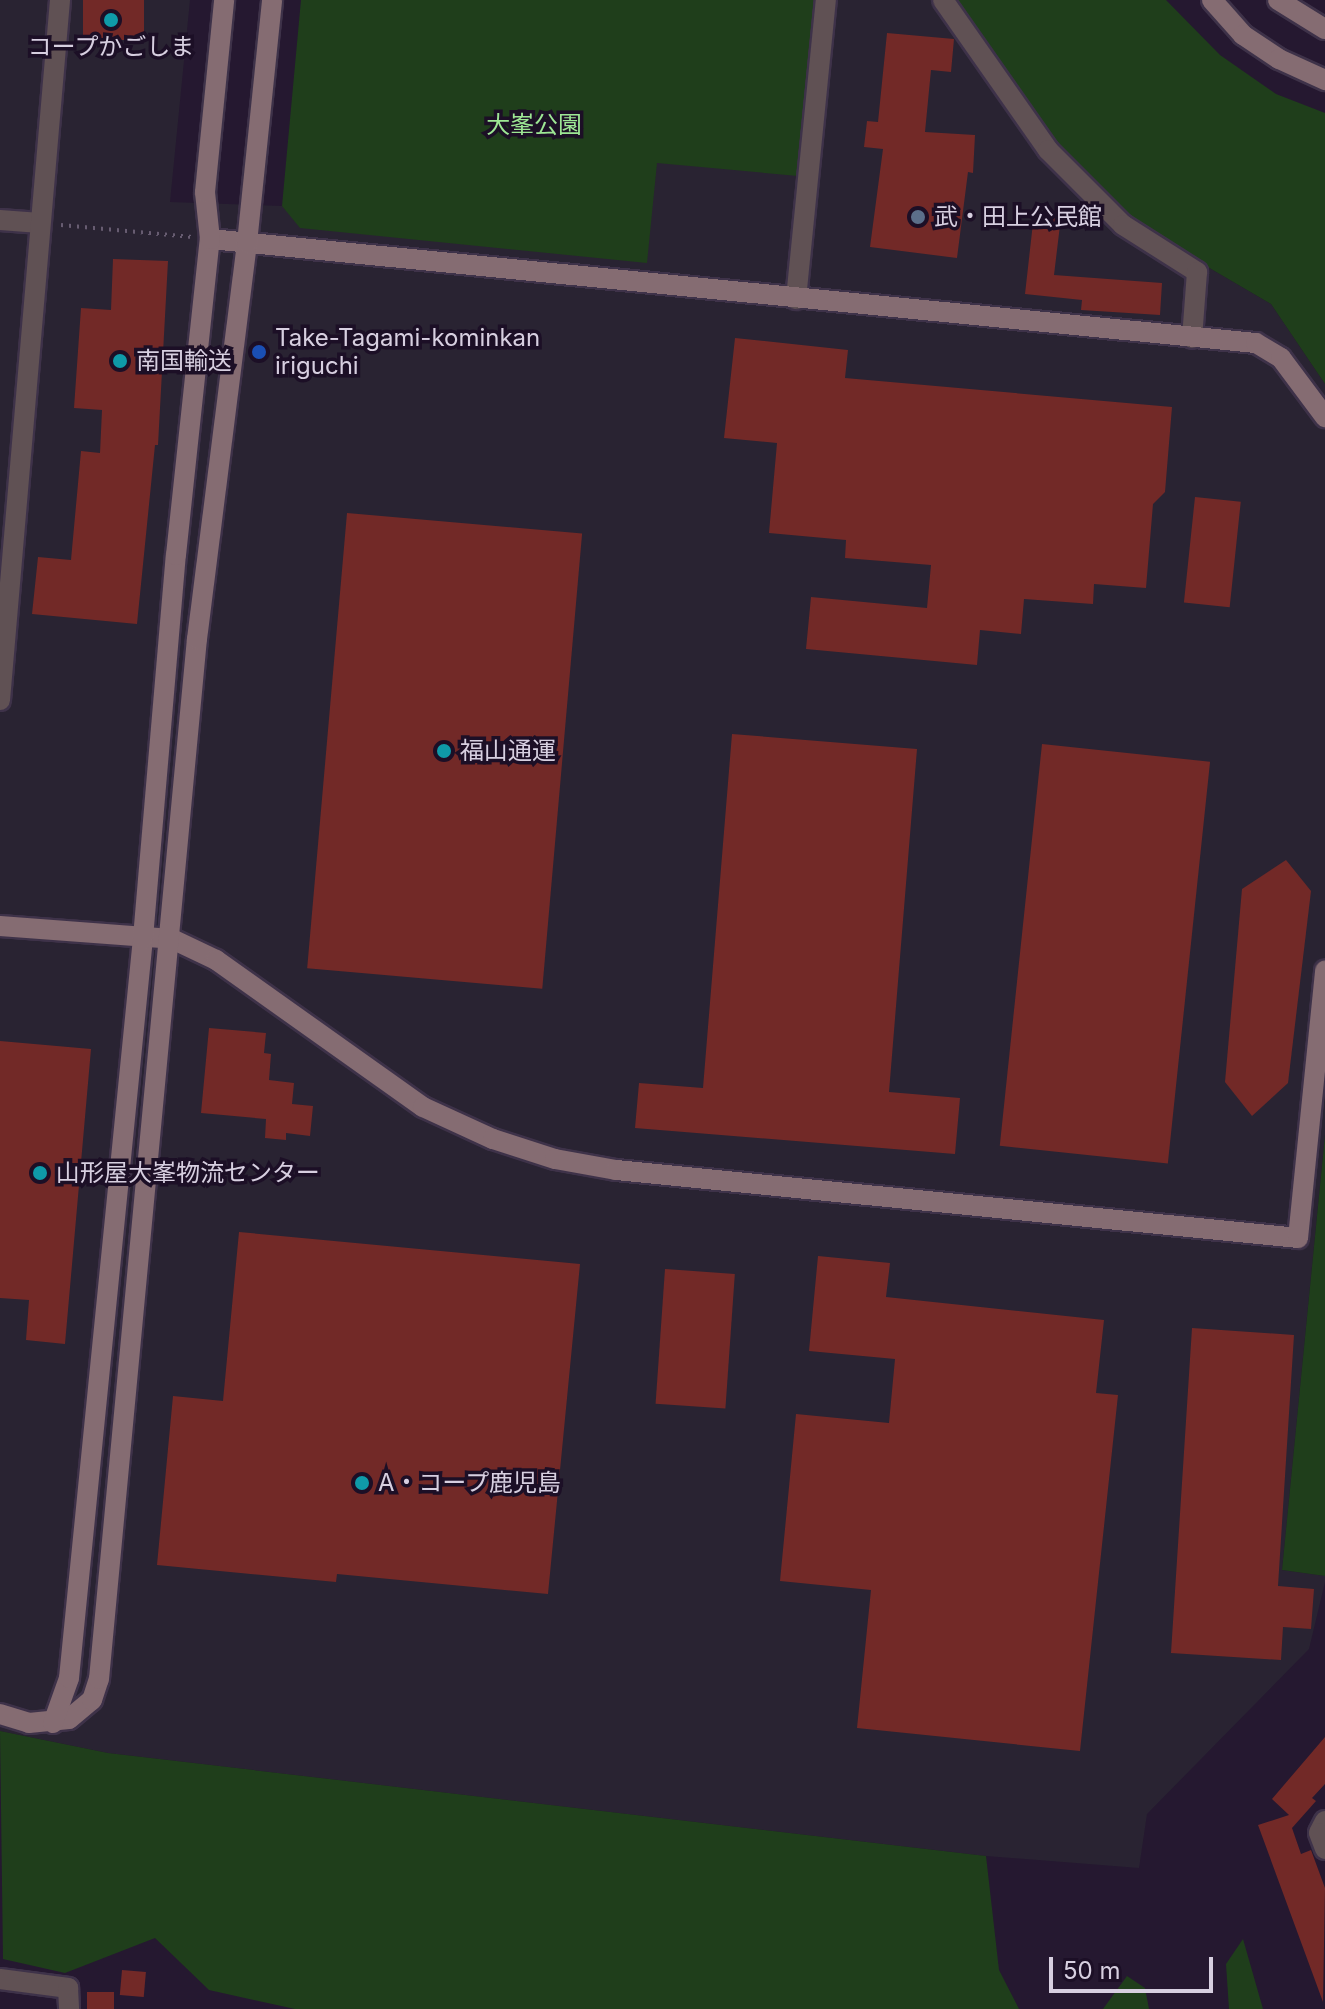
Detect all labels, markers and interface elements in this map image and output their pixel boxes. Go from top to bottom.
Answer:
marker: コープかごしま [102,11,120,29]
place label: コープかごしま [27,33,195,61]
park label: 大峯公園 [486,111,582,139]
place label: 武・田上公民館 [934,203,1102,231]
marker: 武・田上公民館 [909,208,927,226]
place label: Take-Tagami-kominkan iriguchi [275,324,540,380]
marker: Take-Tagami-kominkan iriguchi [250,343,268,361]
place label: 南国輸送 [136,347,232,375]
marker: 南国輸送 [111,352,129,370]
place label: 福山通運 [460,737,556,765]
marker: 福山通運 [435,742,453,760]
place label: 山形屋大峯物流センター [56,1159,320,1187]
marker: 山形屋大峯物流センター [31,1164,49,1182]
place label: A・コープ鹿児島 [378,1469,563,1497]
marker: A・コープ鹿児島 [353,1474,371,1492]
scale bar [1053,1941,1217,1991]
text: 50 m [1063,1956,1121,1985]

